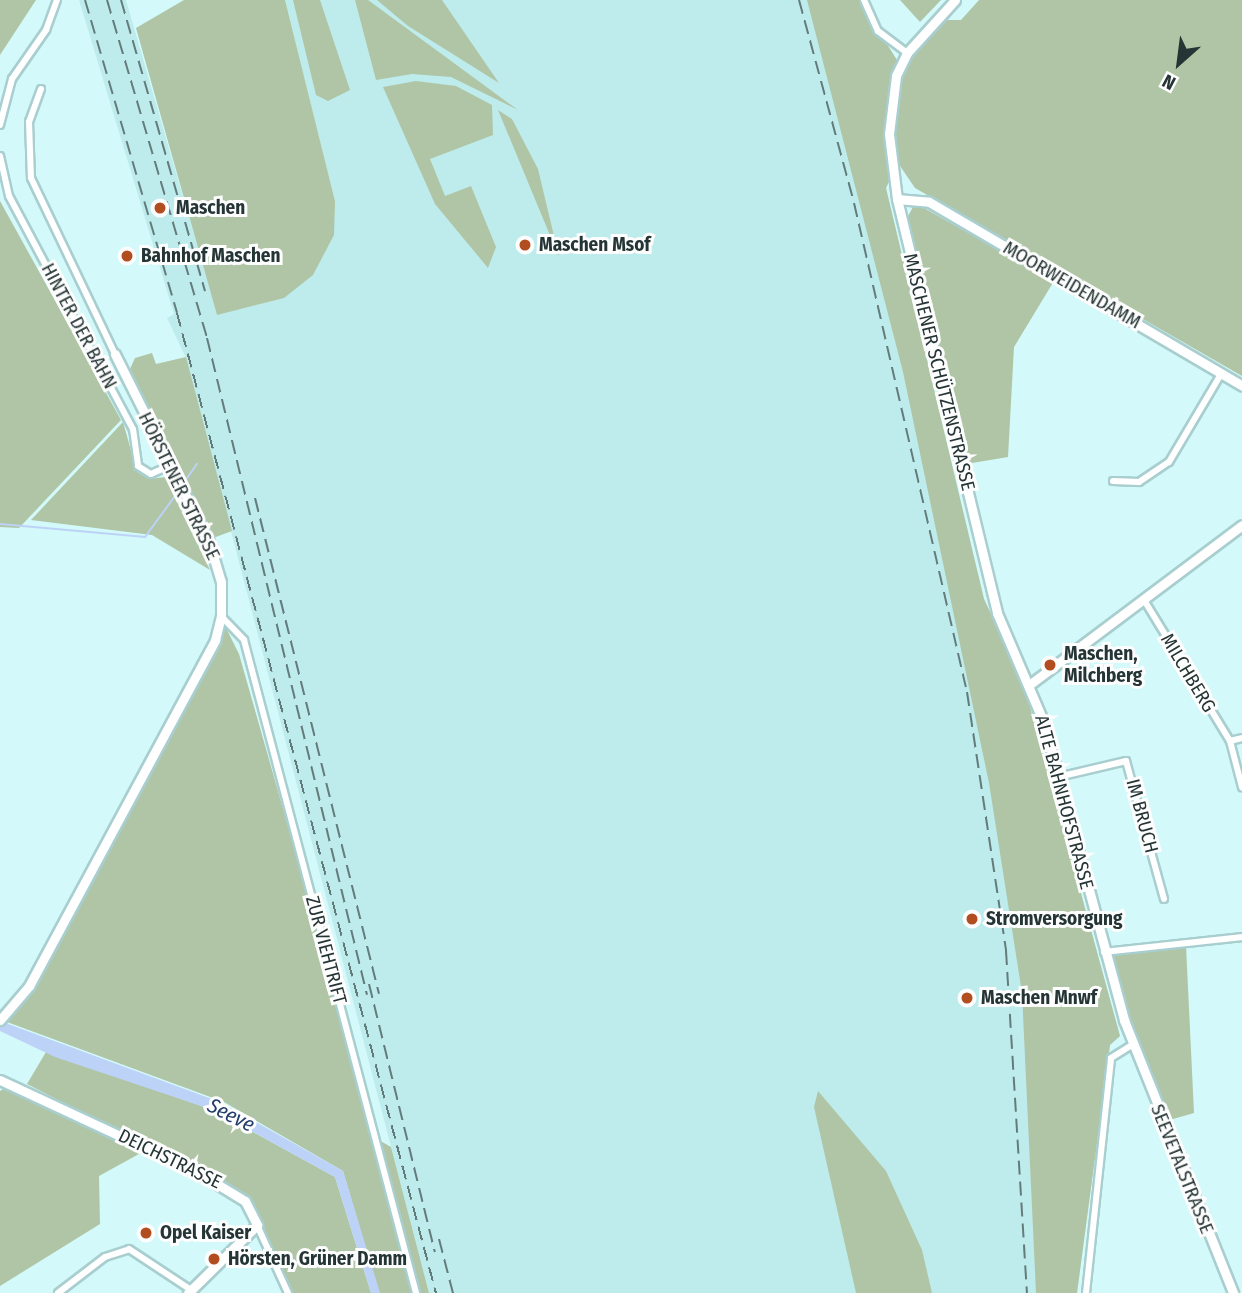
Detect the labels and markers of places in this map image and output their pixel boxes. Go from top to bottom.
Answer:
place label: Maschen [176,197,245,219]
marker: Maschen [150,198,170,218]
place label: Maschen Msof [539,234,651,256]
marker: Maschen Msof [517,237,533,253]
place label: Bahnhof Maschen [141,245,280,267]
marker: Bahnhof Maschen [119,248,135,264]
place label: Maschen, Milchberg [1064,643,1142,687]
marker: Maschen, Milchberg [1042,657,1058,673]
place label: Stromversorgung [986,908,1122,930]
marker: Stromversorgung [964,911,980,927]
place label: Maschen Mnwf [981,987,1097,1009]
marker: Maschen Mnwf [959,990,975,1006]
place label: Opel Kaiser [160,1222,251,1244]
marker: Opel Kaiser [138,1225,154,1241]
place label: Hörsten, Grüner Damm [228,1248,407,1270]
marker: Hörsten, Grüner Damm [206,1251,222,1267]

